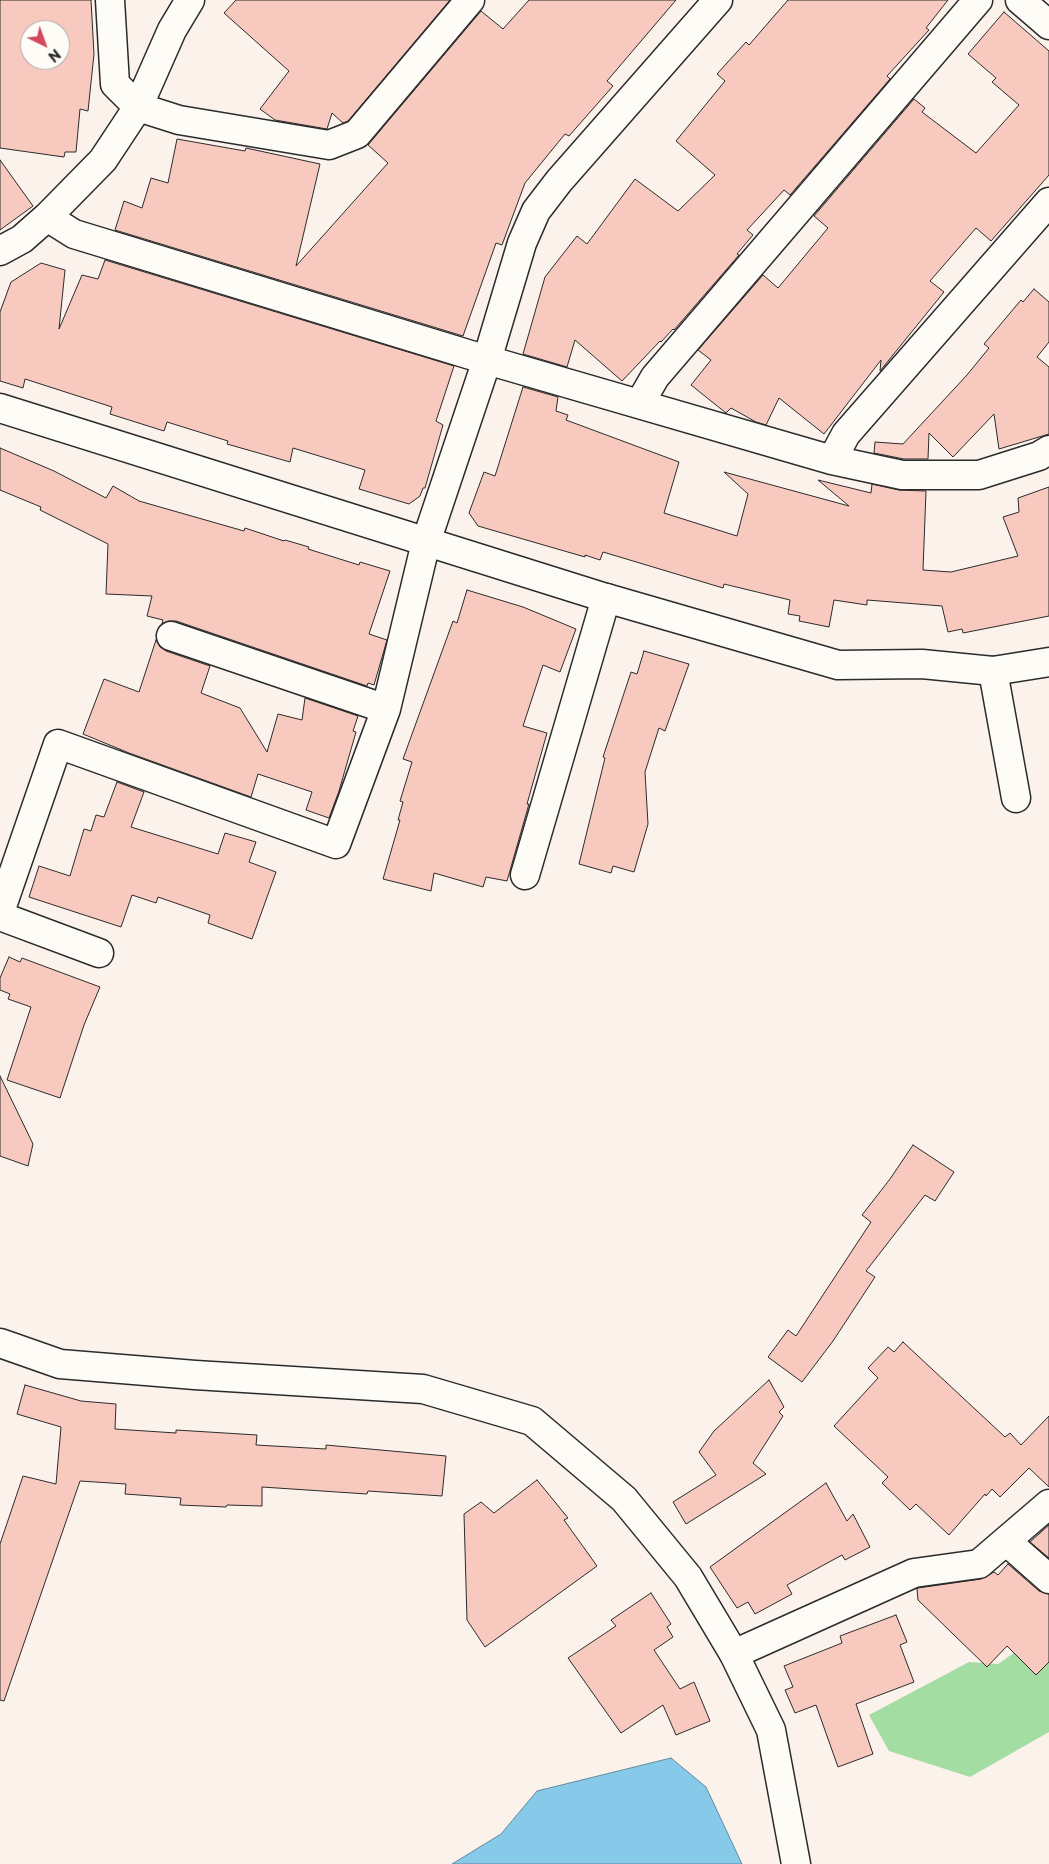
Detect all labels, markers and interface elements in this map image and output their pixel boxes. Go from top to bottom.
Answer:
north arrow [20,20,70,70]
text: N [44,44,66,67]

